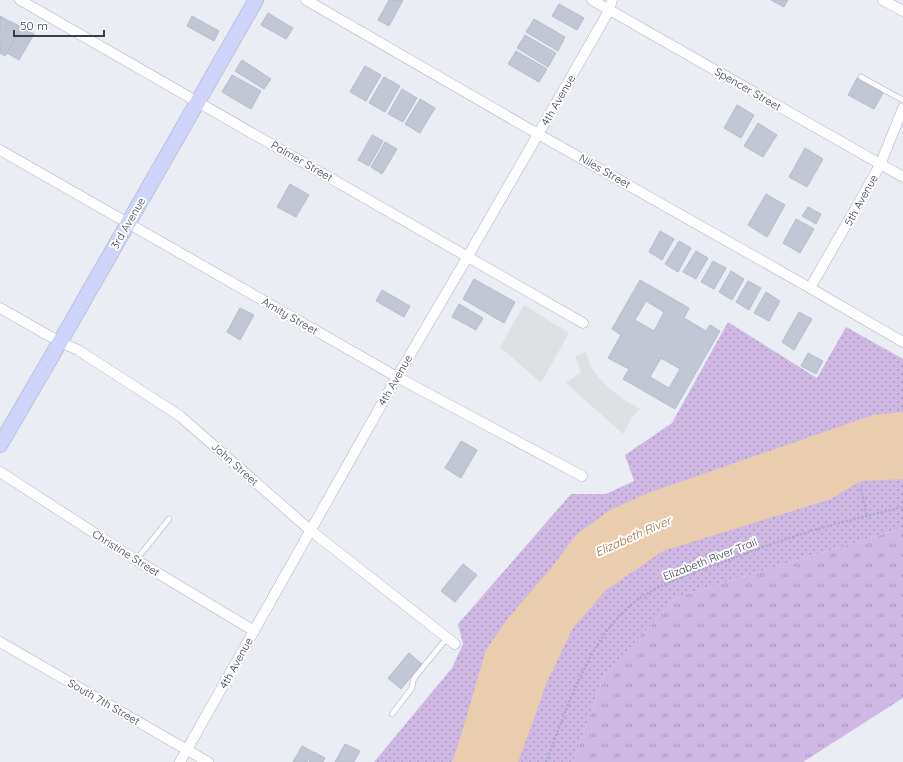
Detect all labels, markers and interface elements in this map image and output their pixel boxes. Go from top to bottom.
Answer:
scale bar [14,12,104,38]
text: 50 m [20,18,48,33]
street label: Spencer Street [712,64,784,114]
street label: 4th Avenue [538,72,578,128]
street label: Palmer Street [269,138,336,185]
street label: Niles Street [577,151,634,191]
street label: 5th Avenue [841,172,881,228]
street label: 3rd Avenue [108,195,148,251]
street label: Amity Street [259,294,321,338]
street label: 4th Avenue [375,352,415,408]
street label: John Street [209,439,262,489]
water label: Elizabeth River [593,512,675,559]
street label: Christine Street [90,527,163,579]
street label: Elizabeth River Trail [661,535,759,583]
street label: 4th Avenue [216,635,256,691]
street label: South 7th Street [66,676,143,728]

